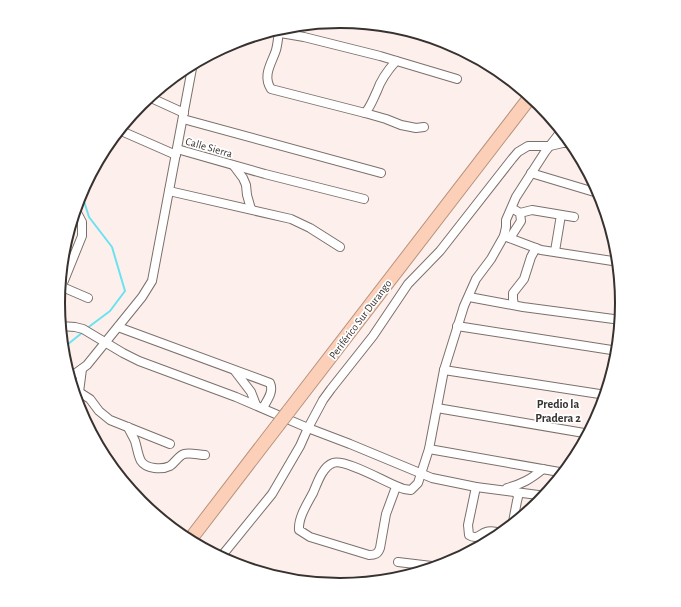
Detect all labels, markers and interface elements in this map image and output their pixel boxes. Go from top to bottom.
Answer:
street label: Calle Sierra [184,136,234,159]
street label: Periférico Sur Durango [327,278,394,361]
district label: Predio la Pradera 2 [535,398,581,424]

